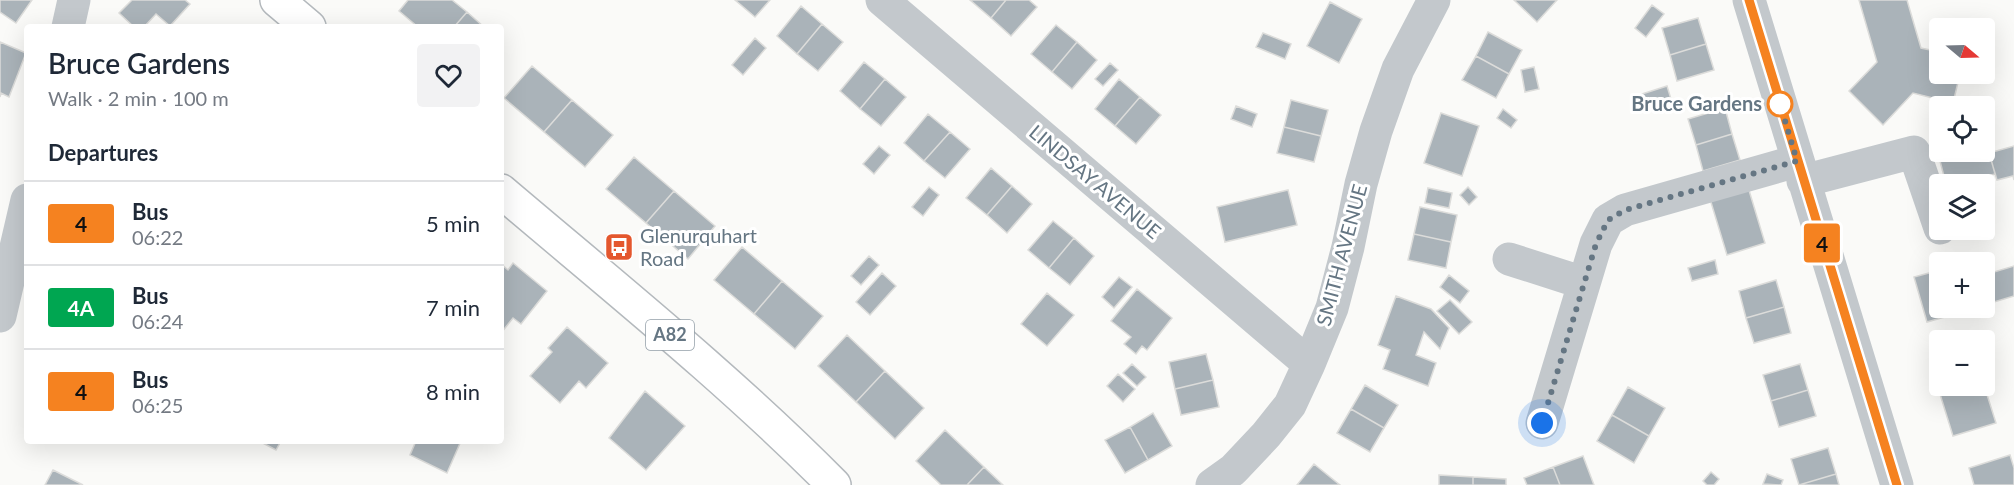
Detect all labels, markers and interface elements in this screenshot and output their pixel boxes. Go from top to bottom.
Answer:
north arrow [1929,18,1995,84]
map controls [1929,18,1995,396]
button: heart [417,44,480,107]
text: Bruce Gardens [48,46,230,80]
text: Walk · 2 min · 100 m [48,86,229,110]
place label: Bruce Gardens [1631,91,1762,115]
marker: Bruce Gardens [1767,91,1793,117]
button: locate [1929,96,1995,162]
street label: LINDSAY AVENUE [1025,119,1166,243]
text: Departures [48,139,158,166]
button: layers [1929,174,1995,240]
street label: SMITH AVENUE [1311,181,1371,328]
text: Bus [132,198,168,225]
text: 5 min [426,210,480,237]
text: 4 [75,211,87,236]
place label: Glenurquhart Road [640,223,757,270]
line badge: 4 [1802,224,1842,262]
text: 06:22 [132,225,183,249]
bus stop icon: Glenurquhart Road [603,231,635,263]
text: 4 [1816,231,1828,256]
button: + [1929,252,1995,318]
text: Bus [132,282,168,309]
text: 7 min [426,294,480,321]
text: 4A [68,295,94,320]
text: 06:24 [132,309,183,333]
road number: A82 [646,320,694,350]
button: − [1929,330,1995,396]
text: Bus [132,366,168,393]
text: 8 min [426,378,480,405]
text: 4 [75,379,87,404]
text: 06:25 [132,393,183,417]
your location [1527,408,1557,438]

